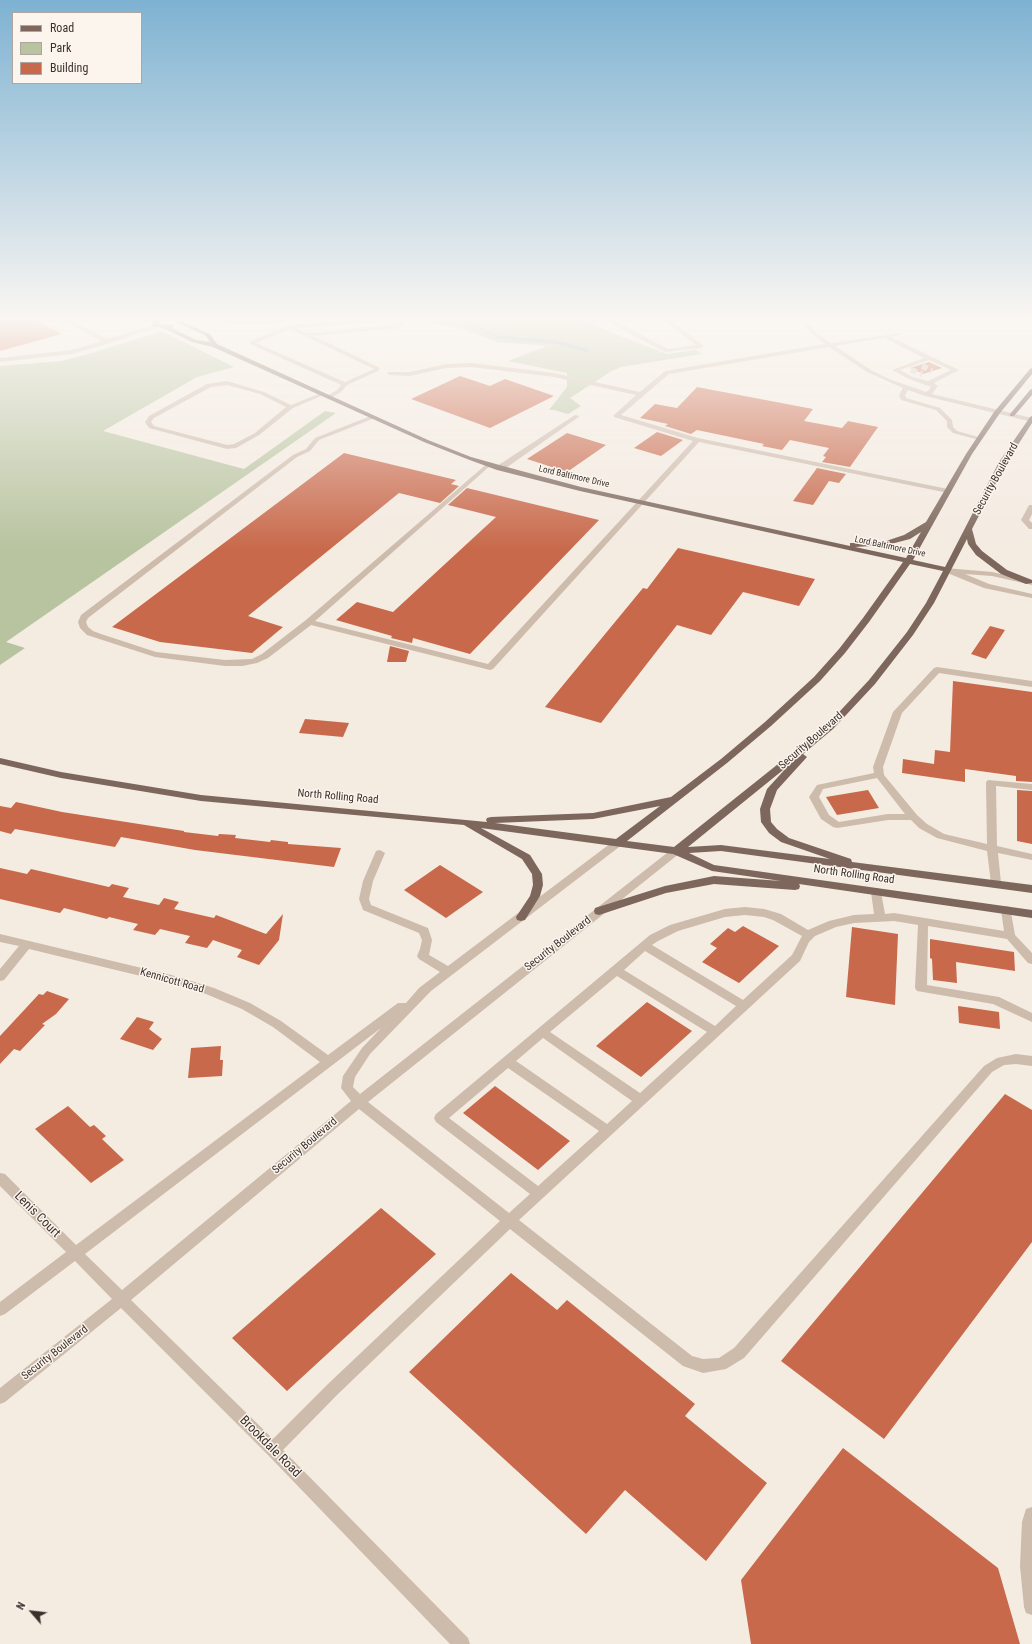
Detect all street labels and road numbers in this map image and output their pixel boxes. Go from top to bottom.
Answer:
street label: Security Boulevard [971,441,1021,517]
street label: Lord Baltimore Drive [538,464,610,490]
street label: Lord Baltimore Drive [854,534,926,560]
street label: Security Boulevard [776,710,846,772]
street label: North Rolling Road [297,787,379,807]
street label: North Rolling Road [813,863,895,887]
street label: Security Boulevard [522,914,594,974]
street label: Kennicott Road [138,966,206,996]
street label: Security Boulevard [270,1115,340,1177]
street label: Lenis Court [11,1189,63,1241]
street label: Security Boulevard [19,1323,91,1383]
street label: Brookdale Road [236,1413,304,1481]

